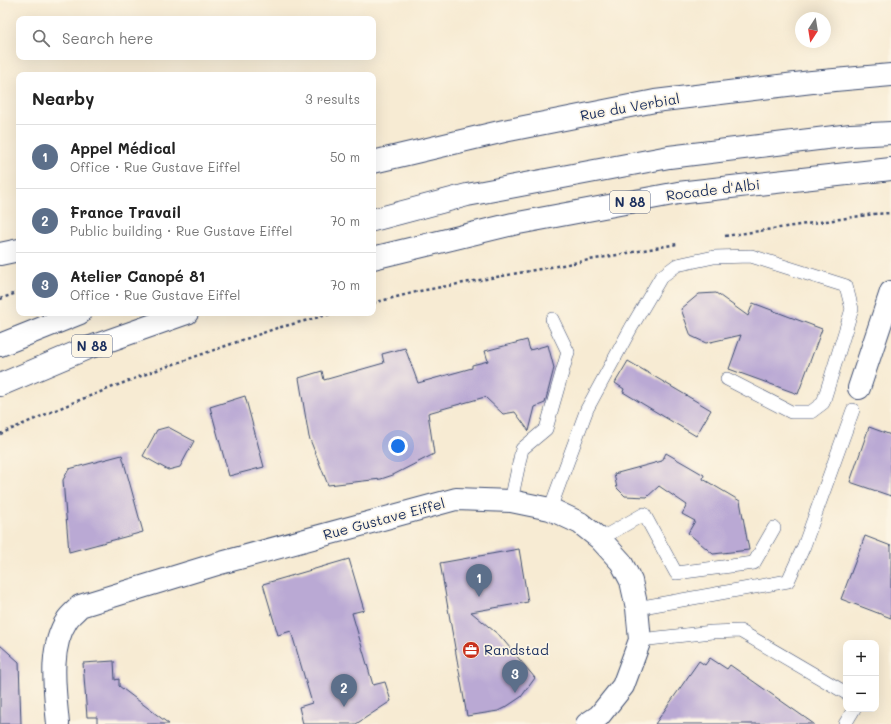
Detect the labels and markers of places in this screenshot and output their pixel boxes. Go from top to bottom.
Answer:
pin: 1 [466,564,492,597]
office icon: Randstad [461,640,481,660]
place label: Randstad [484,640,549,659]
pin: 3 [502,660,528,693]
pin: 2 [331,674,357,707]

